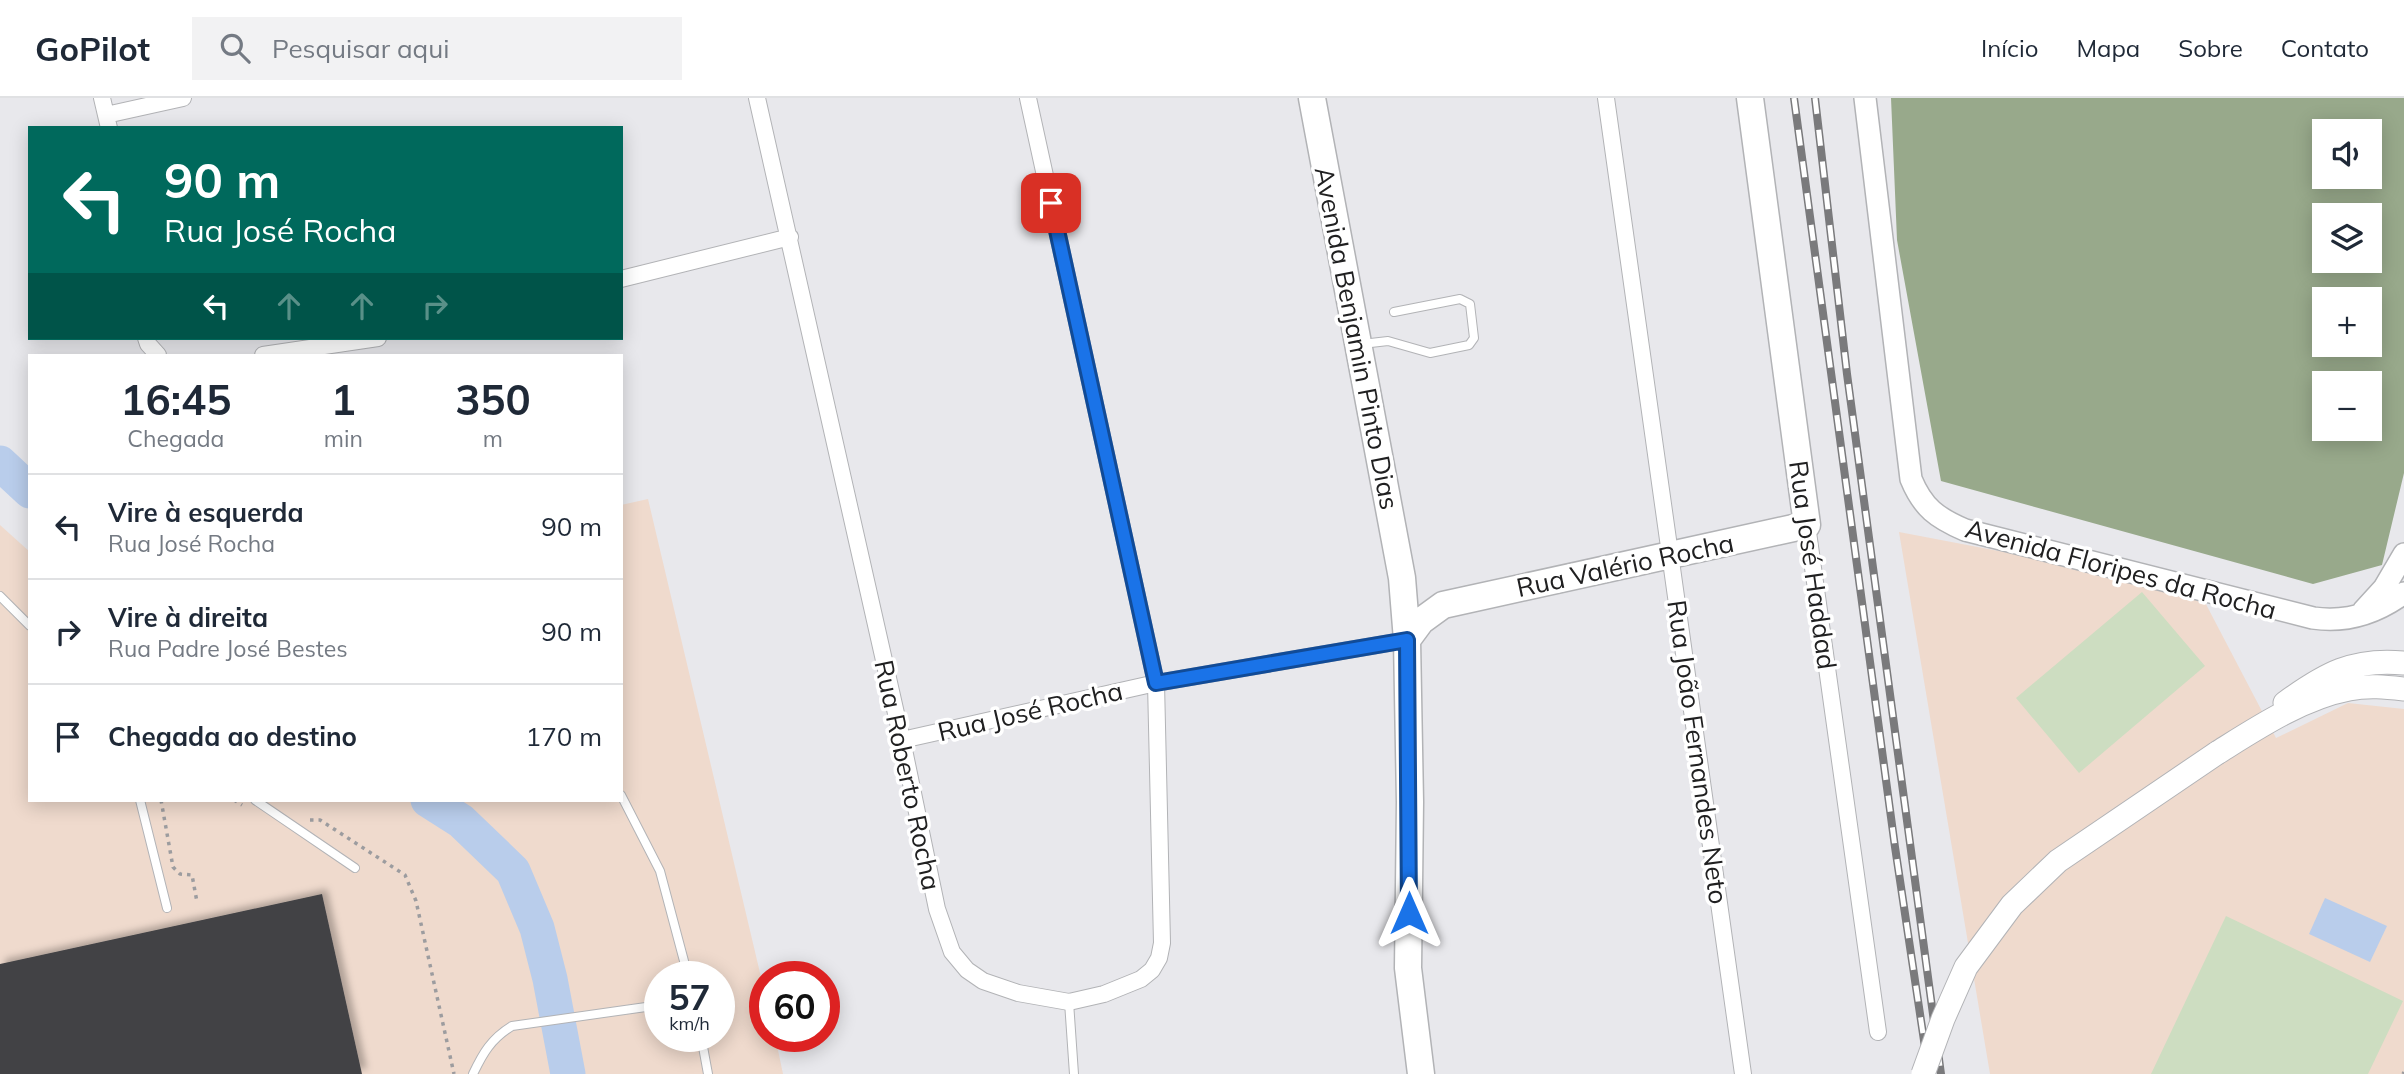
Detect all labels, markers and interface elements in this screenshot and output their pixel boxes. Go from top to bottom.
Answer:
search box [192,17,682,80]
text: GoPilot [35,28,150,69]
icon: search [216,29,254,67]
text: Pesquisar aqui [272,32,449,65]
text: Início [1981,33,2038,63]
text: Mapa [2076,33,2140,63]
text: Sobre [2178,33,2243,63]
text: Contato [2281,33,2369,63]
map controls [2312,119,2382,441]
button: sound [2312,119,2382,189]
text: 90 m [164,149,280,210]
icon: left [49,154,140,245]
street label: Avenida Benjamin Pinto Dias [1308,164,1406,512]
pin [1021,173,1081,233]
icon: arrive [1032,184,1070,222]
button: layers [2312,203,2382,273]
text: Rua José Rocha [164,210,396,250]
icon: left [197,287,235,325]
icon: ahead [270,287,308,325]
icon: ahead [343,287,381,325]
icon: right [416,287,454,325]
button: + [2312,287,2382,357]
button: − [2312,371,2382,441]
text: 16:45 [120,373,231,426]
text: 1 [331,373,356,426]
text: 350 [455,373,531,426]
text: Chegada [127,424,224,453]
text: min [324,424,363,453]
text: m [483,424,503,453]
street label: Rua José Haddad [1782,458,1844,672]
text: Vire à esquerda [108,496,304,529]
icon: left [49,508,87,546]
text: 90 m [541,510,602,543]
street label: Avenida Floripes da Rocha [1962,512,2280,626]
street label: Rua Valério Rocha [1513,526,1737,604]
text: Rua José Rocha [108,529,275,558]
street label: Rua João Fernandes Neto [1660,598,1736,906]
text: Vire à direita [108,601,268,634]
icon: right [49,613,87,651]
text: 90 m [541,615,602,648]
text: Rua Padre José Bestes [108,634,348,663]
street label: Rua Roberto Rocha [867,657,949,893]
street label: Rua José Rocha [934,674,1126,748]
icon: arrive [49,718,87,756]
text: Chegada ao destino [108,720,357,753]
text: 170 m [526,720,602,753]
position arrow [1372,876,1446,950]
speed limit sign: 60 [749,961,840,1052]
text: 57 [668,975,711,1019]
text: km/h [669,1012,710,1035]

